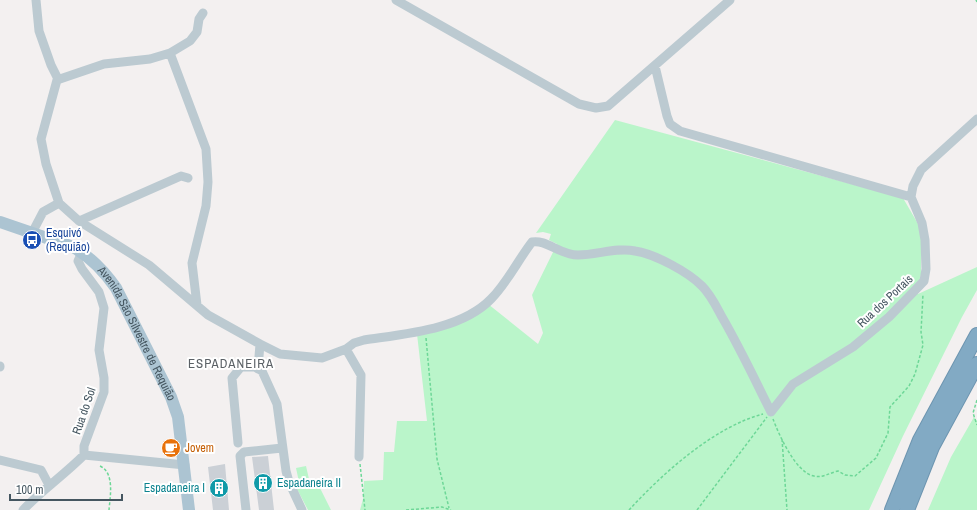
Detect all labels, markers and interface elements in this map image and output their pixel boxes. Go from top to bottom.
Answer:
place label: Esquivó (Requião) [46,225,90,255]
bus stop icon: Esquivó (Requião) [21,229,43,251]
street label: Avenida São Silvestre de Requião [93,262,180,403]
street label: Rua dos Portais [854,271,916,331]
district label: ESPADANEIRA [188,355,274,372]
street label: Rua do Sol [69,385,99,437]
cafe icon: Jovem [160,437,182,459]
place label: Jovem [185,440,214,456]
building icon: Espadaneira II [252,472,274,494]
place label: Espadaneira II [277,475,341,491]
scale bar [10,476,122,502]
building icon: Espadaneira I [208,477,230,499]
place label: Espadaneira I [144,480,205,496]
text: 100 m [16,482,43,498]

